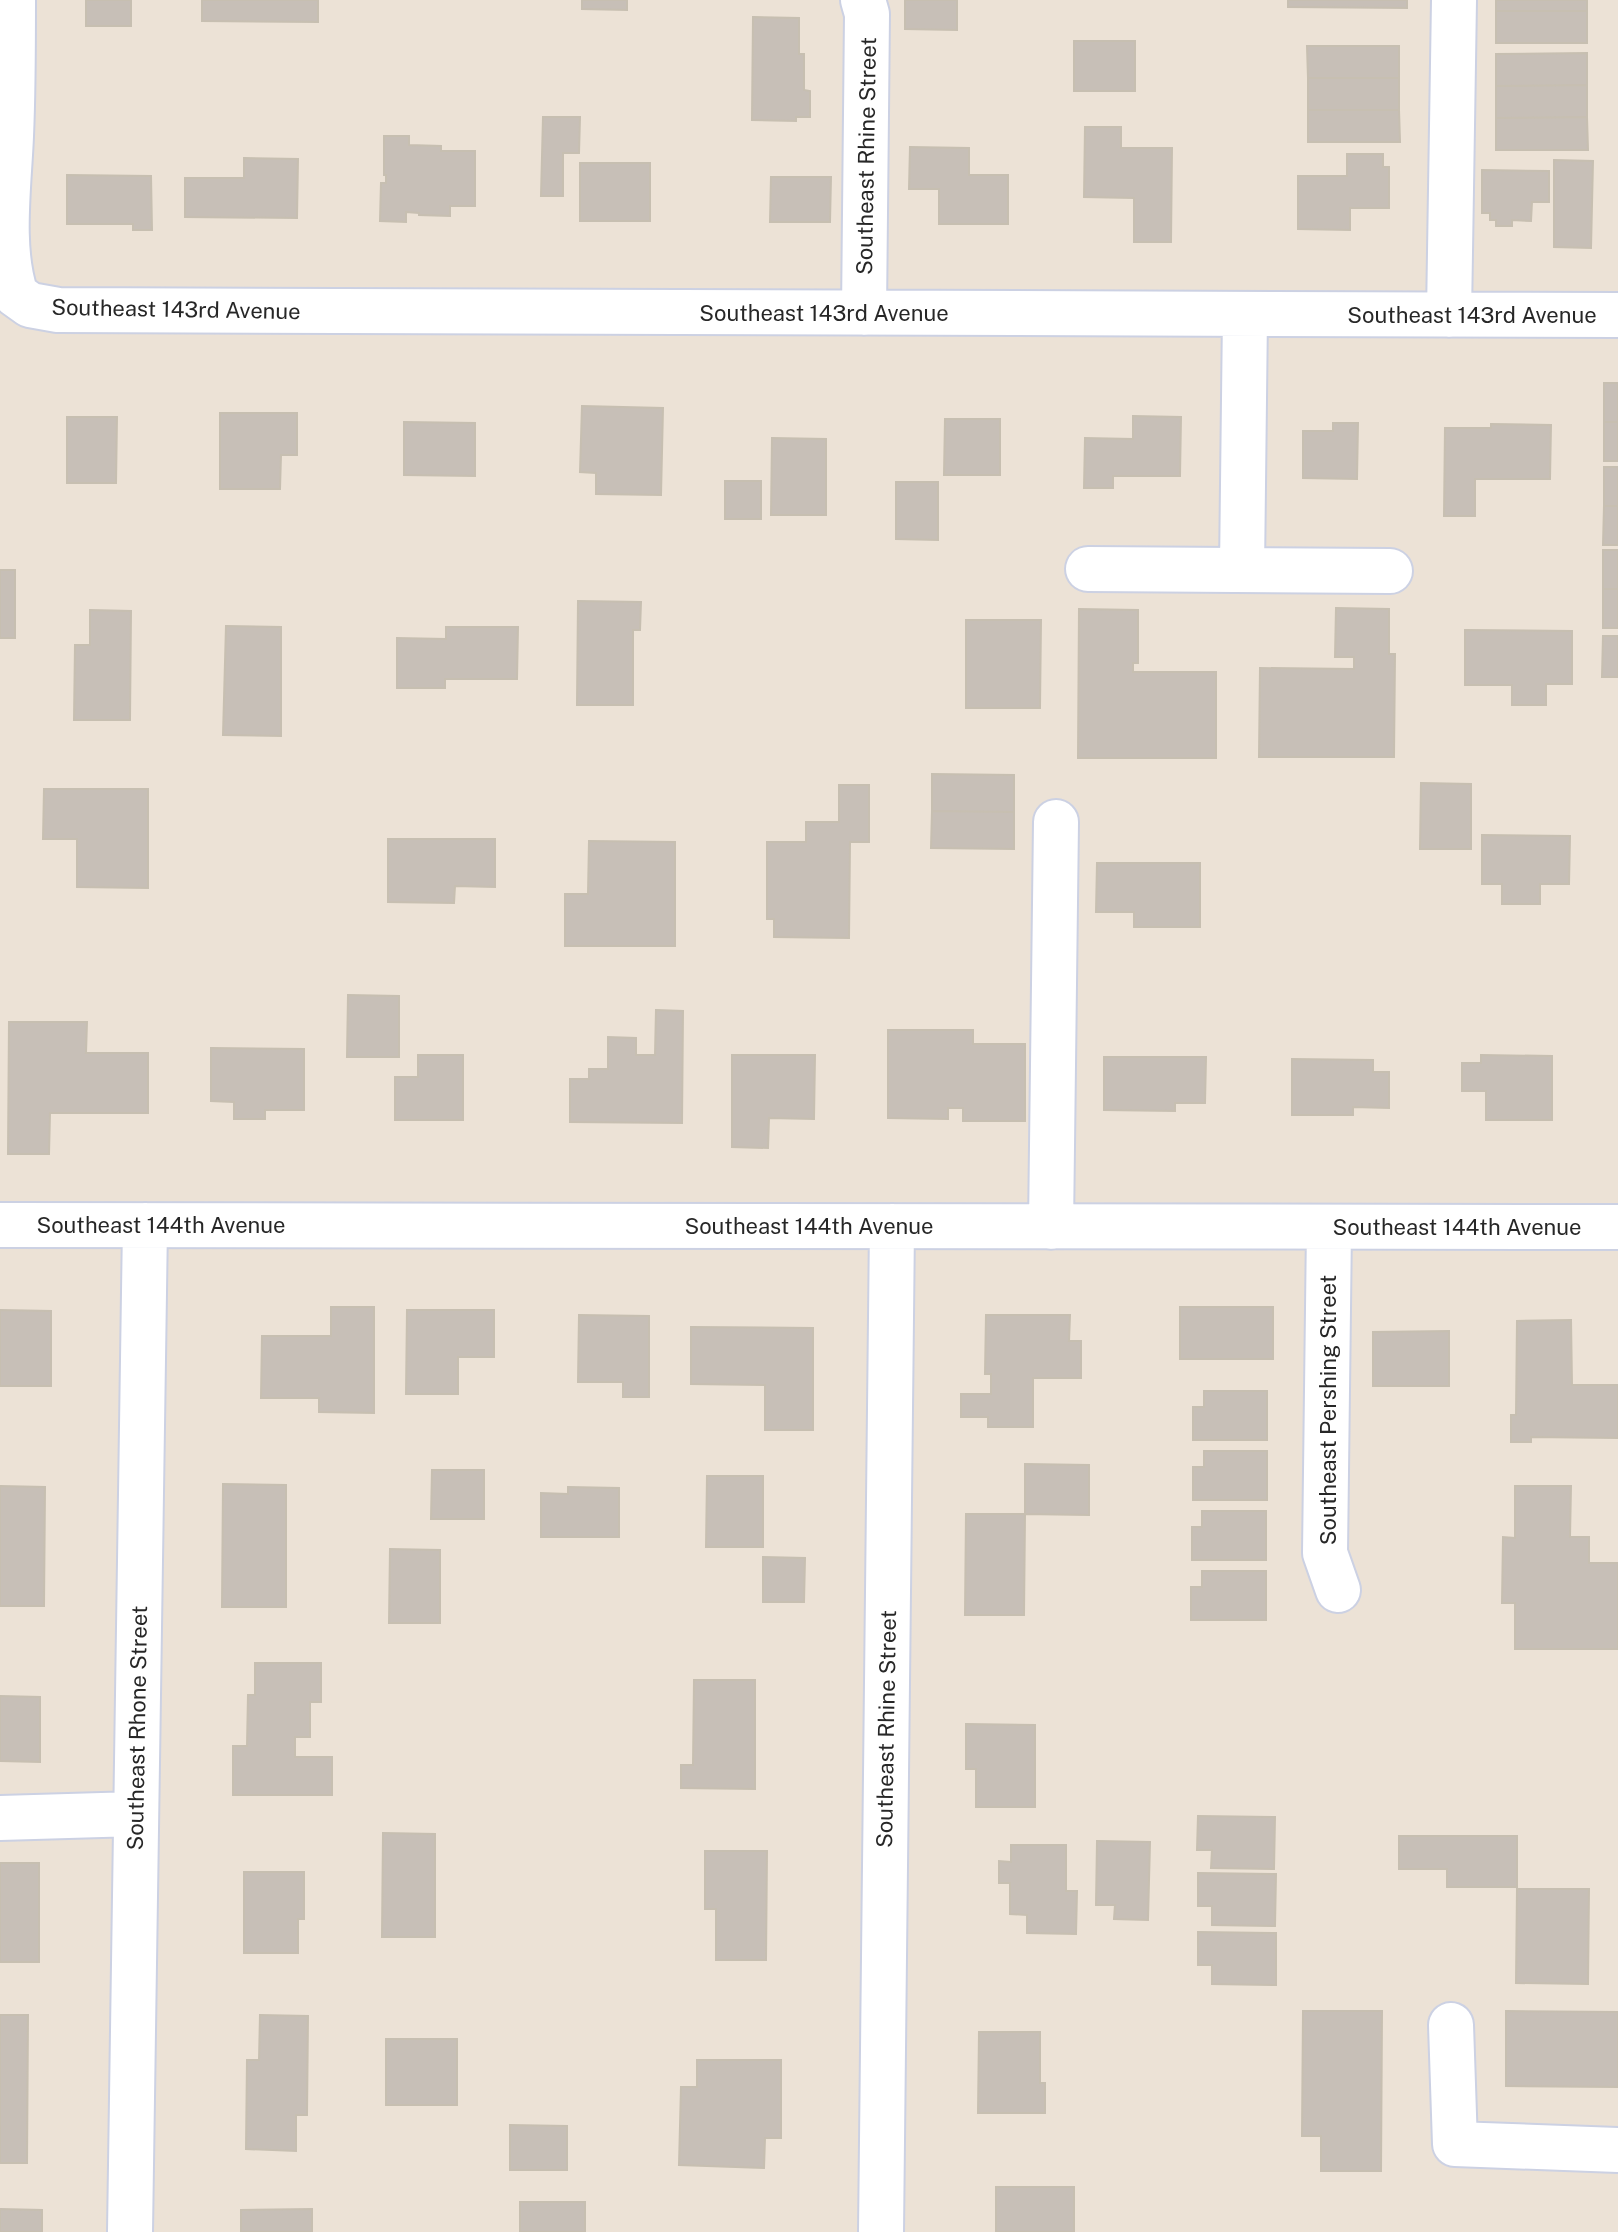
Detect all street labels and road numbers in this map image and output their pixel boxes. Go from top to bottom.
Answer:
street label: Southeast Rhine Street [851,37,881,275]
street label: Southeast 143rd Avenue [51,294,301,324]
street label: Southeast 143rd Avenue [699,300,949,326]
street label: Southeast 143rd Avenue [1347,302,1597,328]
street label: Southeast 144th Avenue [36,1212,286,1238]
street label: Southeast 144th Avenue [684,1213,934,1239]
street label: Southeast 144th Avenue [1332,1214,1582,1240]
street label: Southeast Pershing Street [1315,1275,1341,1545]
street label: Southeast Rhone Street [122,1605,152,1851]
street label: Southeast Rhine Street [871,1610,901,1848]

